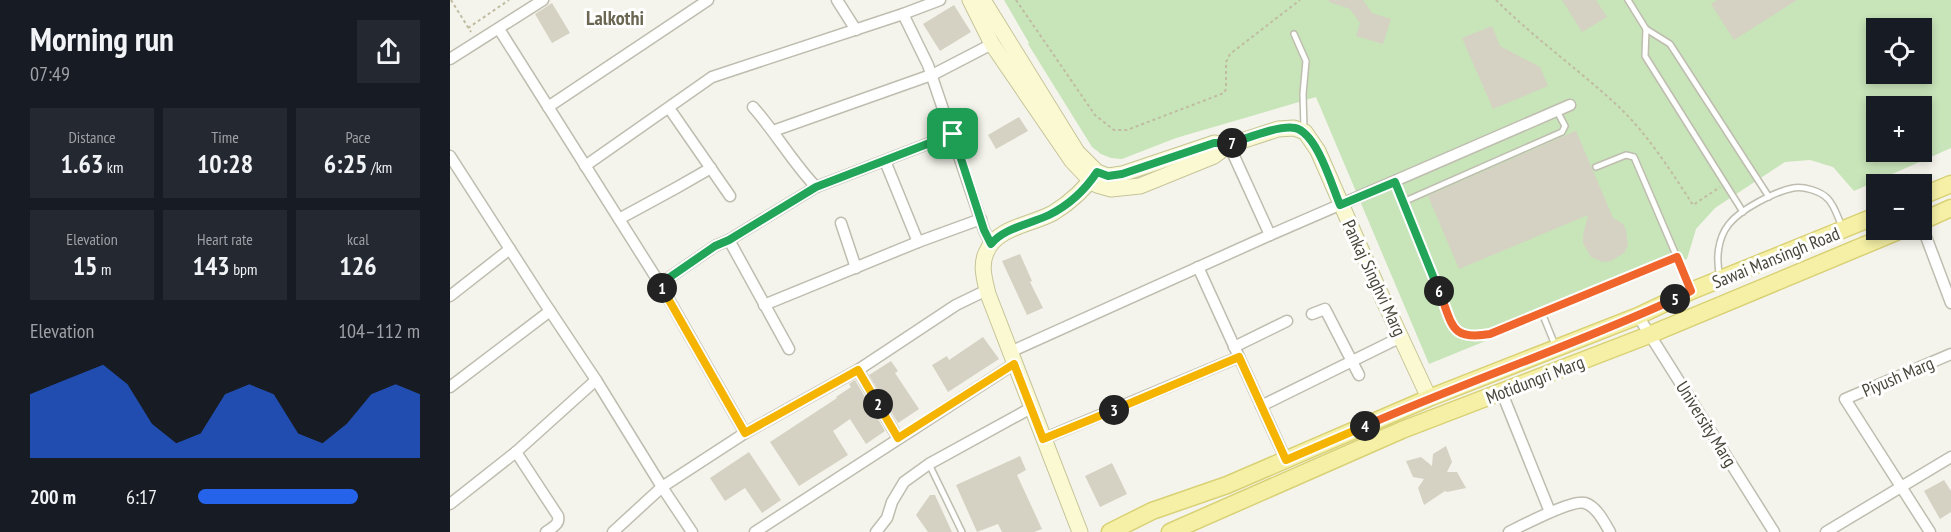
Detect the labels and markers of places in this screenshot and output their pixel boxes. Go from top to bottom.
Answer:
pin [927,108,978,159]
pin: 7 [1217,128,1247,158]
pin: 1 [647,273,677,303]
pin: 6 [1424,276,1454,306]
pin: 5 [1660,284,1690,314]
pin: 2 [863,389,893,419]
pin: 3 [1099,395,1129,425]
pin: 4 [1350,411,1380,441]

